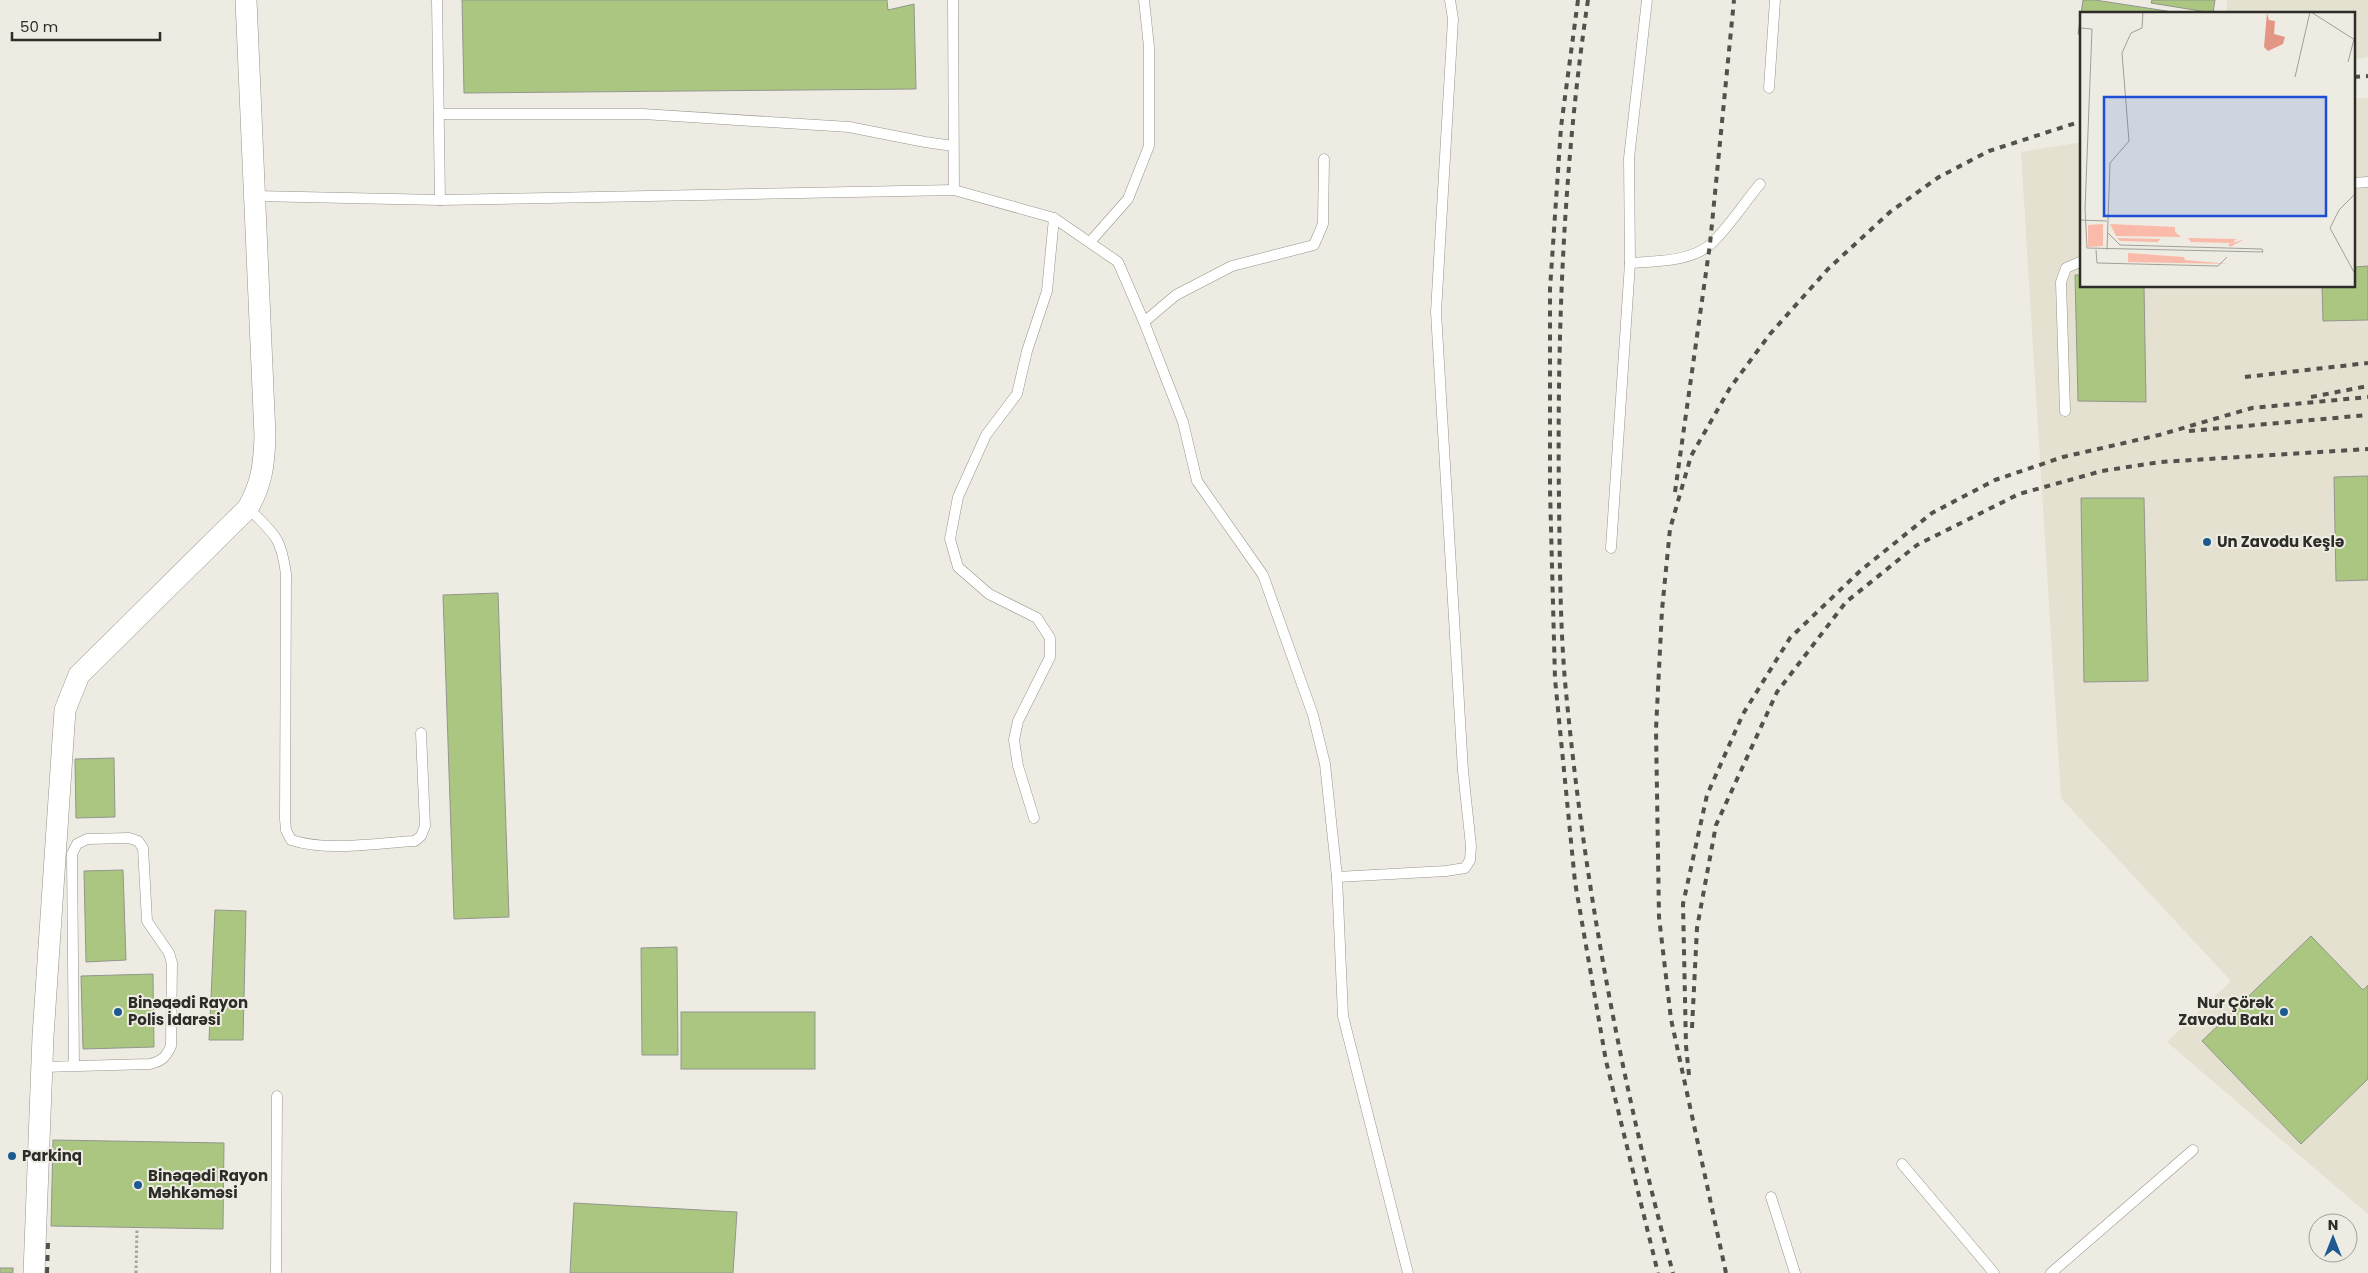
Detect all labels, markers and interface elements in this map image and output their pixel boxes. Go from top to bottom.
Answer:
scale bar [12,10,160,42]
inset map [2080,12,2356,288]
text: 50 m [20,16,58,37]
place label: Un Zavodu Keşlə [2217,531,2344,552]
marker: Un Zavodu Keşlə [2201,536,2213,548]
place label: Binəqədi Rayon Polis İdarəsi [128,992,248,1030]
place label: Nur Çörək Zavodu Bakı [2178,992,2275,1030]
marker: Binəqədi Rayon Polis İdarəsi [112,1006,124,1018]
marker: Nur Çörək Zavodu Bakı [2278,1006,2290,1018]
place label: Parkinq [22,1145,82,1166]
marker: Parkinq [6,1150,18,1162]
place label: Binəqədi Rayon Məhkəməsi [148,1165,268,1203]
marker: Binəqədi Rayon Məhkəməsi [132,1179,144,1191]
north arrow [2308,1213,2358,1263]
text: N [2328,1215,2338,1235]

